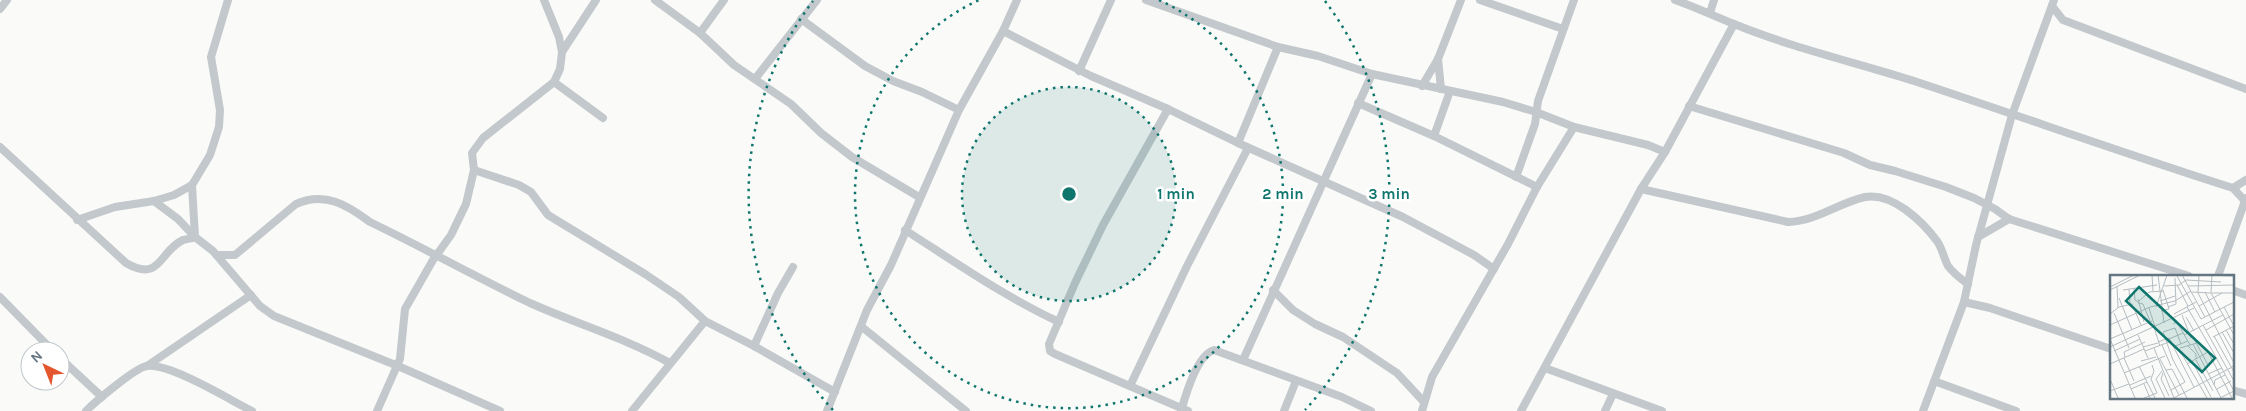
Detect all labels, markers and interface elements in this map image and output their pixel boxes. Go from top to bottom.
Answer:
centre of rings [1060,185,1078,203]
text: 1 min [1157,185,1195,203]
text: 2 min [1262,185,1304,203]
text: 3 min [1368,185,1410,203]
inset map [2110,275,2234,398]
north arrow [20,341,70,391]
text: N [27,347,46,367]

